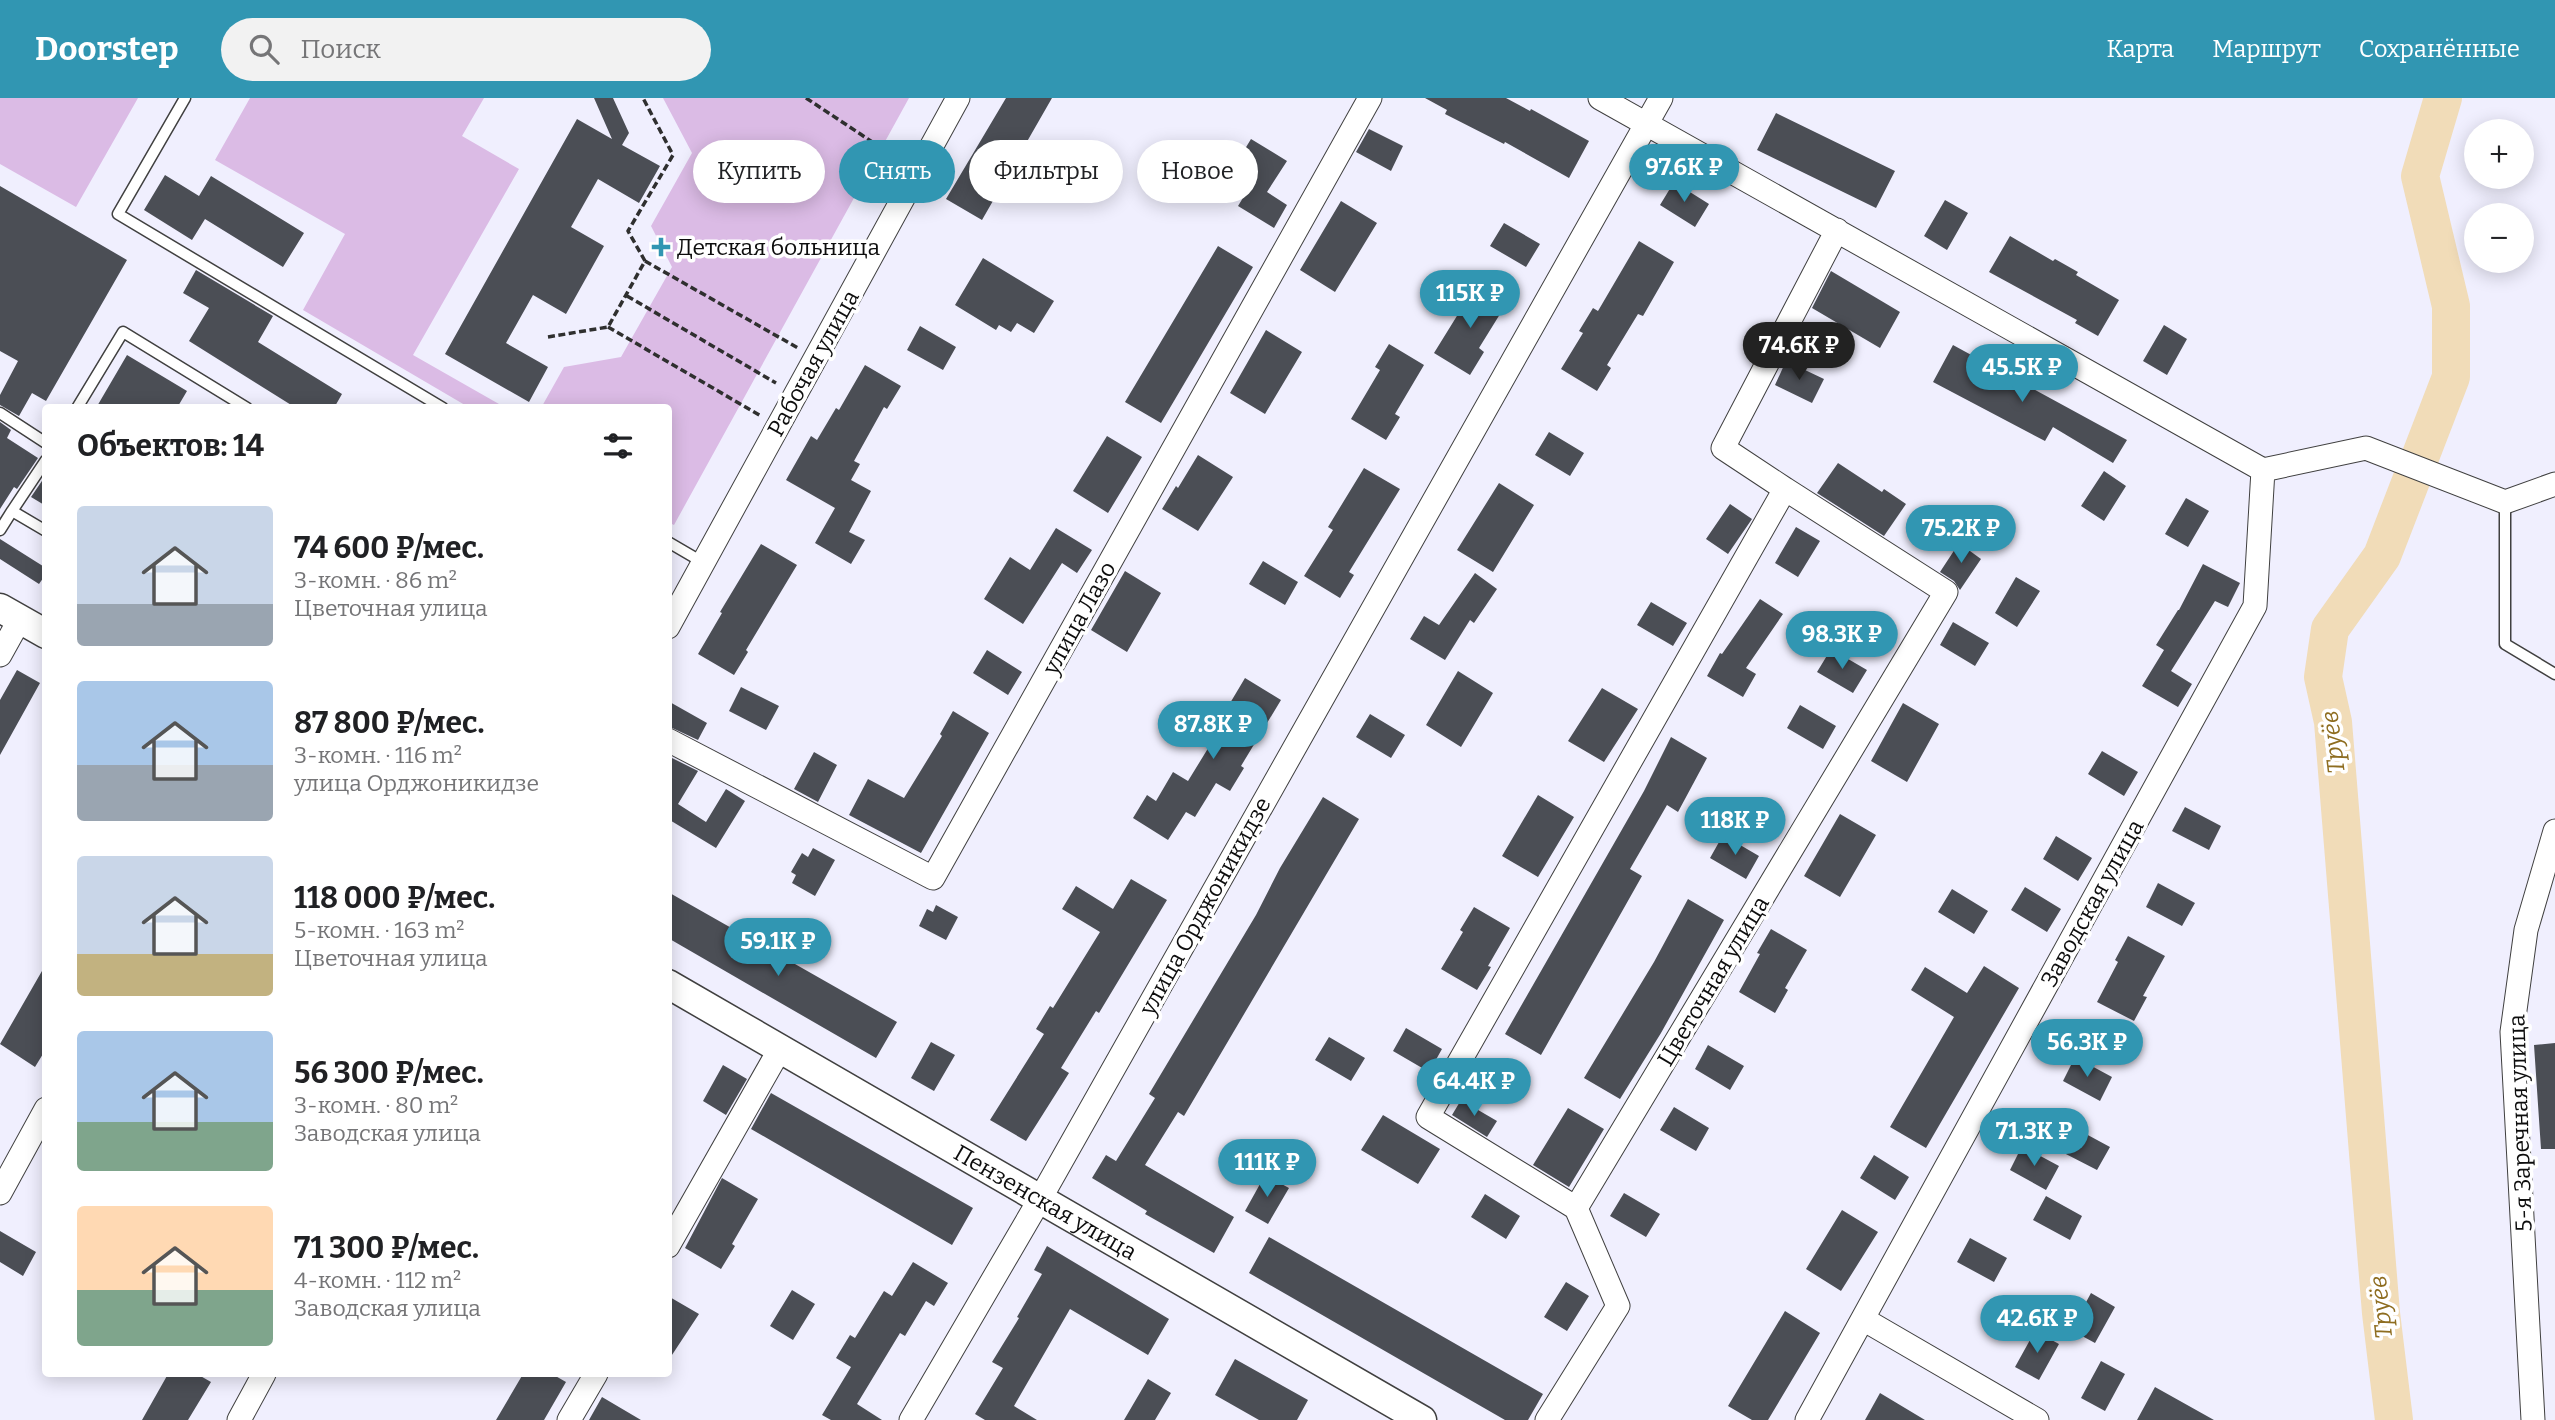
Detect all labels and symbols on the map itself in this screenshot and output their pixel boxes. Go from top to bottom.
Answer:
pin: 97.6K ₽ [1619,144,1749,204]
place label: Детская больница [677,233,880,261]
marker: Детская больница [651,237,671,257]
pin: 115K ₽ [1413,271,1527,330]
street label: Рабочая улица [761,285,865,441]
pin: 74.6K ₽ [1734,322,1864,382]
pin: 45.5K ₽ [1957,344,2087,404]
pin: 75.2K ₽ [1896,505,2026,565]
street label: улица Лазо [1036,557,1122,680]
pin: 98.3K ₽ [1777,612,1907,671]
pin: 87.8K ₽ [1148,702,1278,761]
water label: Труёв [2315,709,2351,775]
street label: улица Орджоникидзе [1133,792,1277,1021]
pin: 118K ₽ [1678,798,1792,857]
street label: Заводская улица [2034,814,2150,992]
street label: Цветочная улица [1651,890,1775,1071]
pin: 59.1K ₽ [713,918,843,978]
street label: 5-я Заречная улица [2502,1013,2538,1232]
pin: 56.3K ₽ [2022,1020,2152,1079]
pin: 64.4K ₽ [1409,1058,1539,1118]
pin: 71.3K ₽ [1969,1108,2099,1168]
street label: Пензенская улица [949,1138,1142,1266]
pin: 111K ₽ [1210,1140,1324,1199]
water label: Труёв [2364,1274,2398,1340]
pin: 42.6K ₽ [1972,1296,2102,1355]

